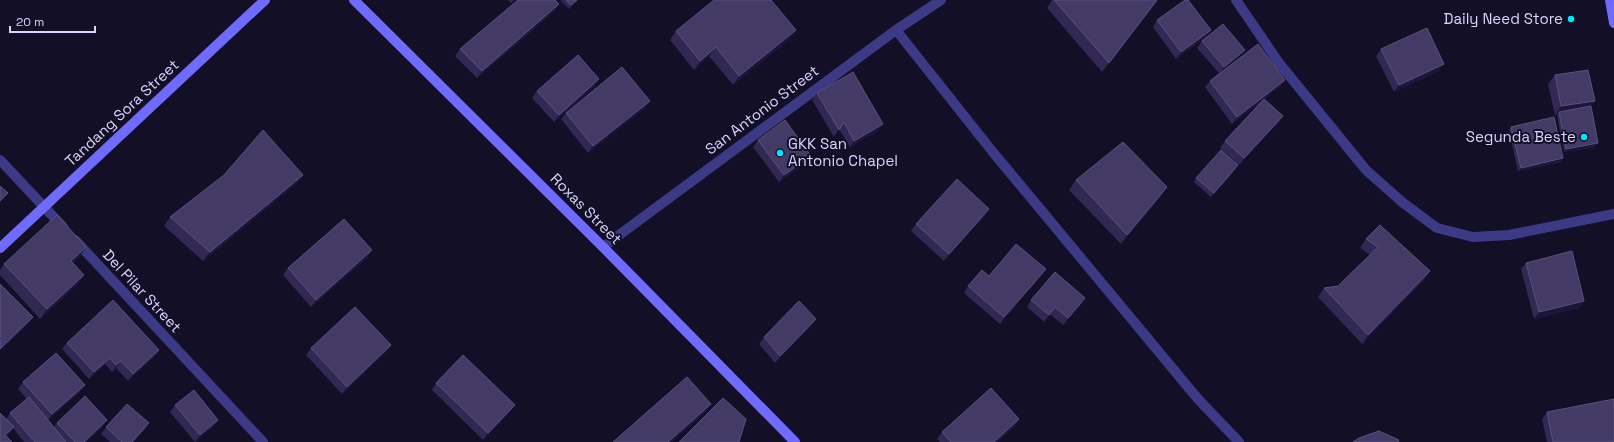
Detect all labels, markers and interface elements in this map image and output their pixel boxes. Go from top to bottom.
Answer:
scale bar [10,8,95,34]
place label: Daily Need Store [1443,9,1563,28]
text: 20 m [16,14,44,30]
marker: Daily Need Store [1566,14,1576,24]
street label: Tandang Sora Street [61,55,183,170]
street label: San Antonio Street [701,61,822,158]
place label: Segunda Beste [1466,127,1576,146]
marker: Segunda Beste [1579,132,1589,142]
place label: GKK San Antonio Chapel [788,134,898,170]
marker: GKK San Antonio Chapel [775,148,785,158]
street label: Roxas Street [547,169,626,248]
street label: Del Pilar Street [99,245,186,336]

